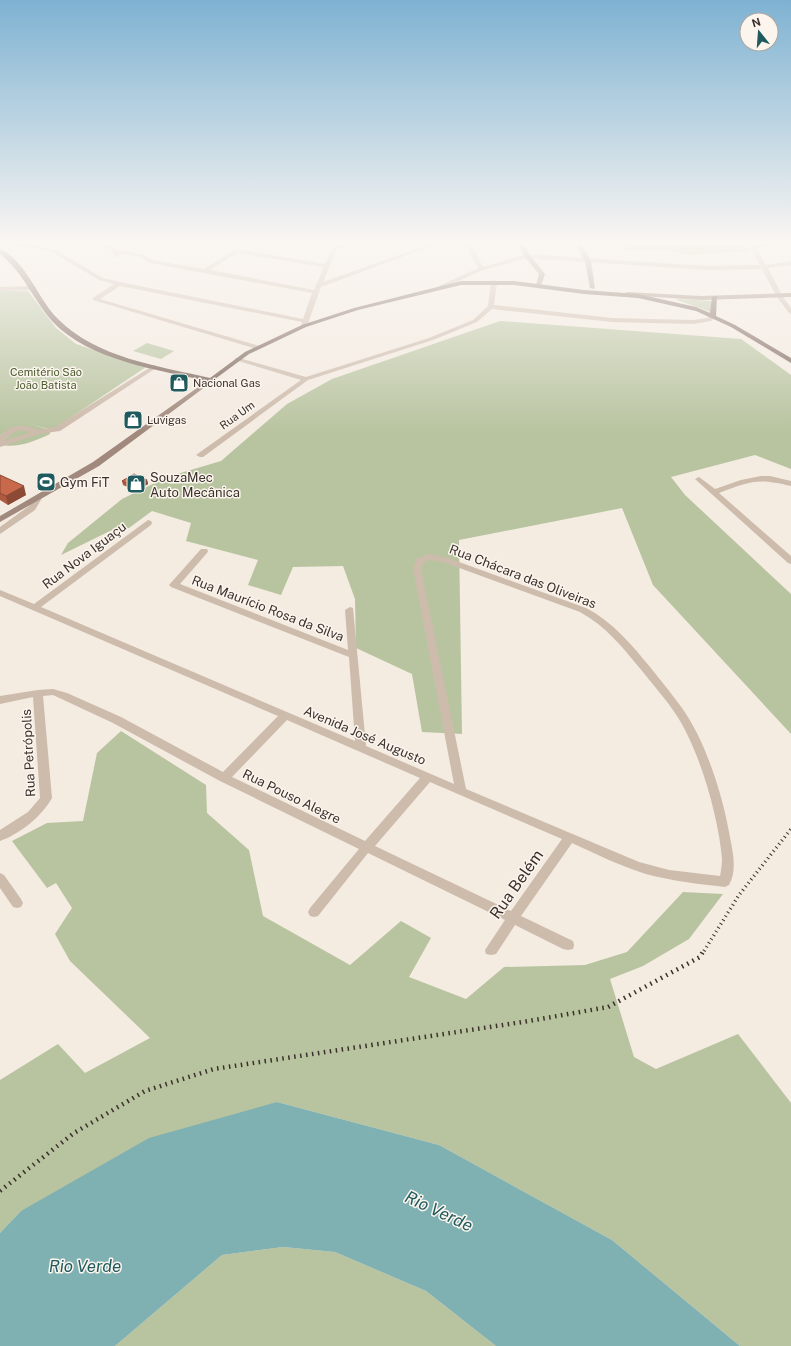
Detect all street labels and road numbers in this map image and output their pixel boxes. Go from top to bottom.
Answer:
street label: Rua Um [217,398,257,432]
street label: Rua Nova Iguaçu [39,519,129,592]
street label: Rua Chácara das Oliveiras [447,541,598,611]
street label: Rua Maurício Rosa da Silva [190,572,346,644]
street label: Avenida José Augusto [301,703,428,768]
street label: Rua Petrópolis [19,709,38,797]
street label: Rua Pouso Alegre [240,766,343,827]
street label: Rua Belém [486,846,547,922]

